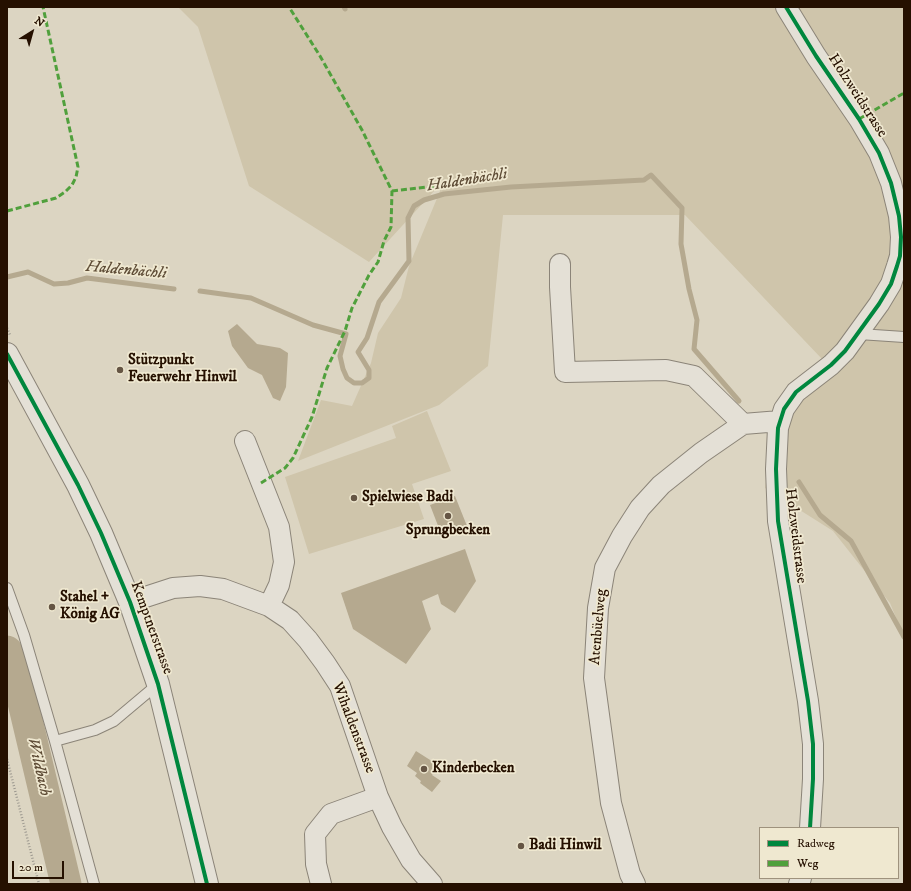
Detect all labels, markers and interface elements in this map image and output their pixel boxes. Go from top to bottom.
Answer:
north arrow [12,12,52,52]
text: N [31,14,47,31]
street label: Holzweidstrasse [823,51,891,141]
water label: Haldenbächli [425,165,509,197]
water label: Haldenbächli [85,258,167,284]
place label: Stützpunkt Feuerwehr Hinwil [128,352,237,387]
marker: Stützpunkt Feuerwehr Hinwil [115,365,125,375]
street label: Holzweidstrasse [780,487,810,585]
place label: Spielwiese Badi [362,489,453,507]
marker: Spielwiese Badi [349,493,359,503]
marker: Sprungbecken [443,511,453,521]
place label: Sprungbecken [406,522,490,540]
street label: Kemptnerstrasse [126,579,176,677]
street label: Atenbüelweg [587,588,611,666]
place label: Stahel + König AG [60,589,120,624]
marker: Stahel + König AG [47,602,57,612]
street label: Wihaldenstrasse [327,680,379,776]
water label: Wildbach [22,736,54,798]
place label: Kinderbecken [432,760,515,778]
marker: Kinderbecken [419,764,429,774]
legend [759,827,899,879]
text: Radweg [797,836,835,851]
place label: Badi Hinwil [529,837,602,855]
marker: Badi Hinwil [516,841,526,851]
scale bar [14,853,66,879]
text: Weg [797,856,818,871]
text: 20 m [19,860,43,875]

